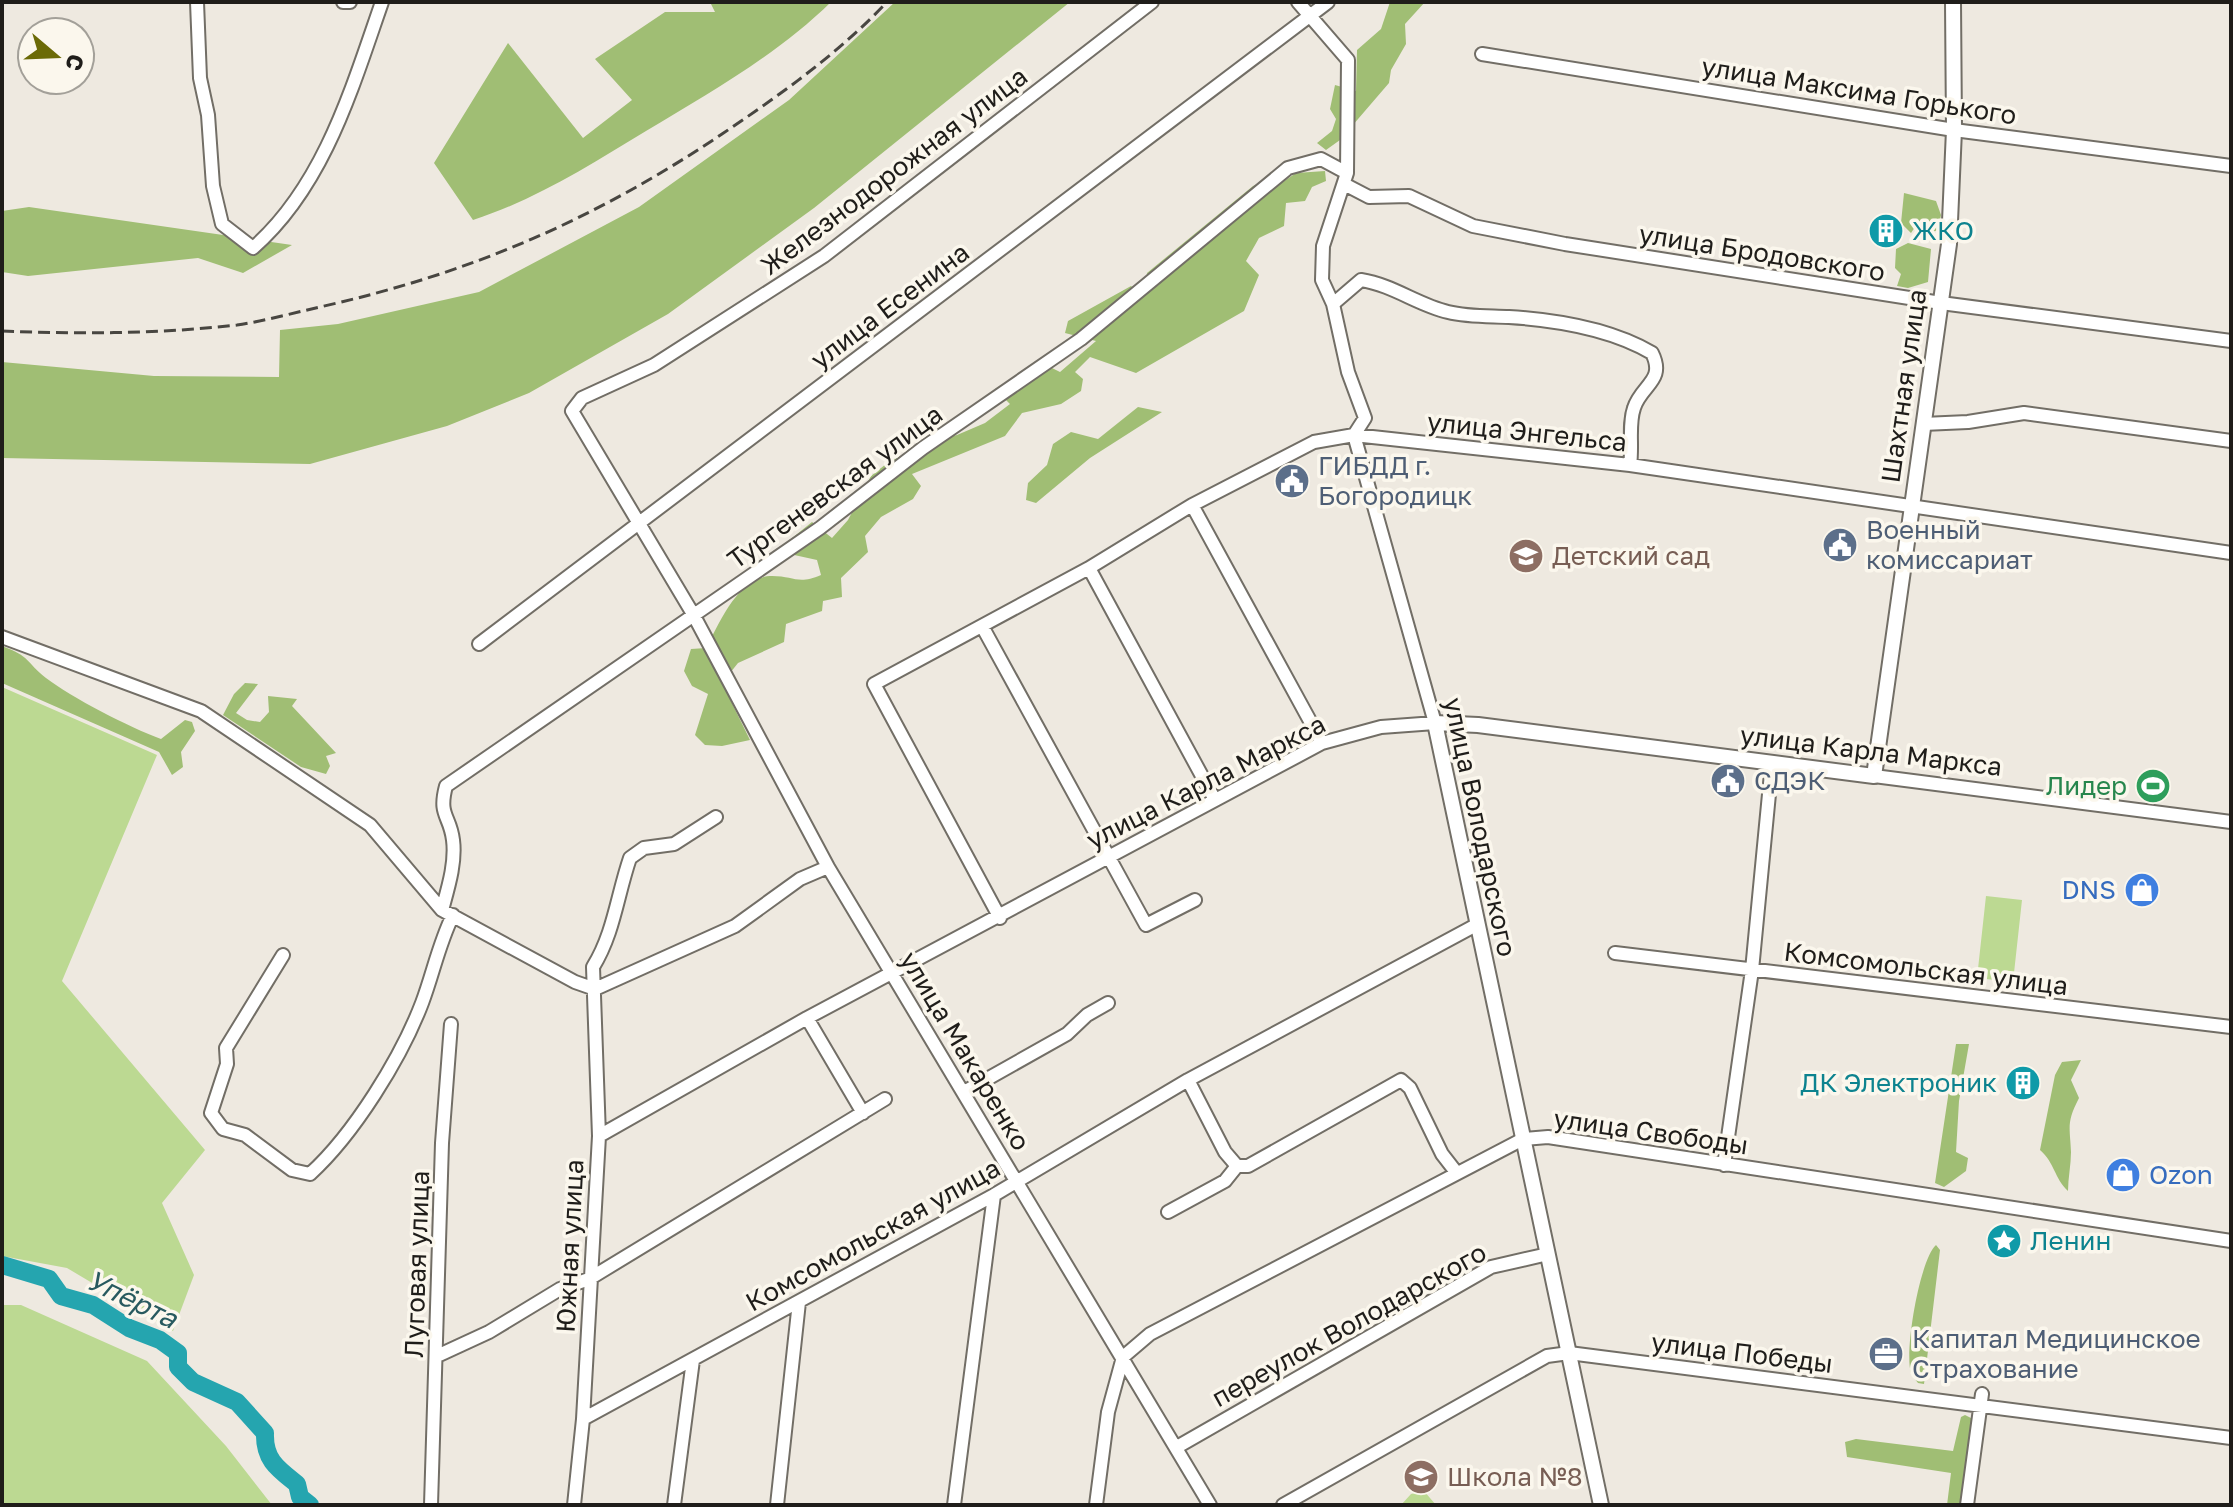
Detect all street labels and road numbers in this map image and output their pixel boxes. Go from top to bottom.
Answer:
street label: улица Максима Горького [1699,50,2019,131]
street label: Железнодорожная улица [754,60,1033,281]
street label: улица Бродовского [1637,218,1887,287]
street label: улица Есенина [805,236,975,375]
street label: Шахтная улица [1875,287,1932,485]
street label: Тургеневская улица [721,398,948,575]
street label: улица Энгельса [1426,406,1628,457]
street label: улица Володарского [1438,694,1523,959]
street label: улица Карла Маркса [1081,708,1330,855]
street label: улица Карла Маркса [1738,719,2004,782]
street label: Комсомольская улица [1782,936,2070,1001]
street label: улица Макаренко [894,946,1037,1156]
street label: улица Свободы [1552,1103,1750,1161]
street label: Комсомольская улица [740,1152,1005,1317]
street label: Южная улица [549,1159,590,1333]
street label: Луговая улица [398,1170,435,1358]
street label: переулок Володарского [1206,1236,1491,1413]
street label: улица Победы [1649,1326,1835,1379]

